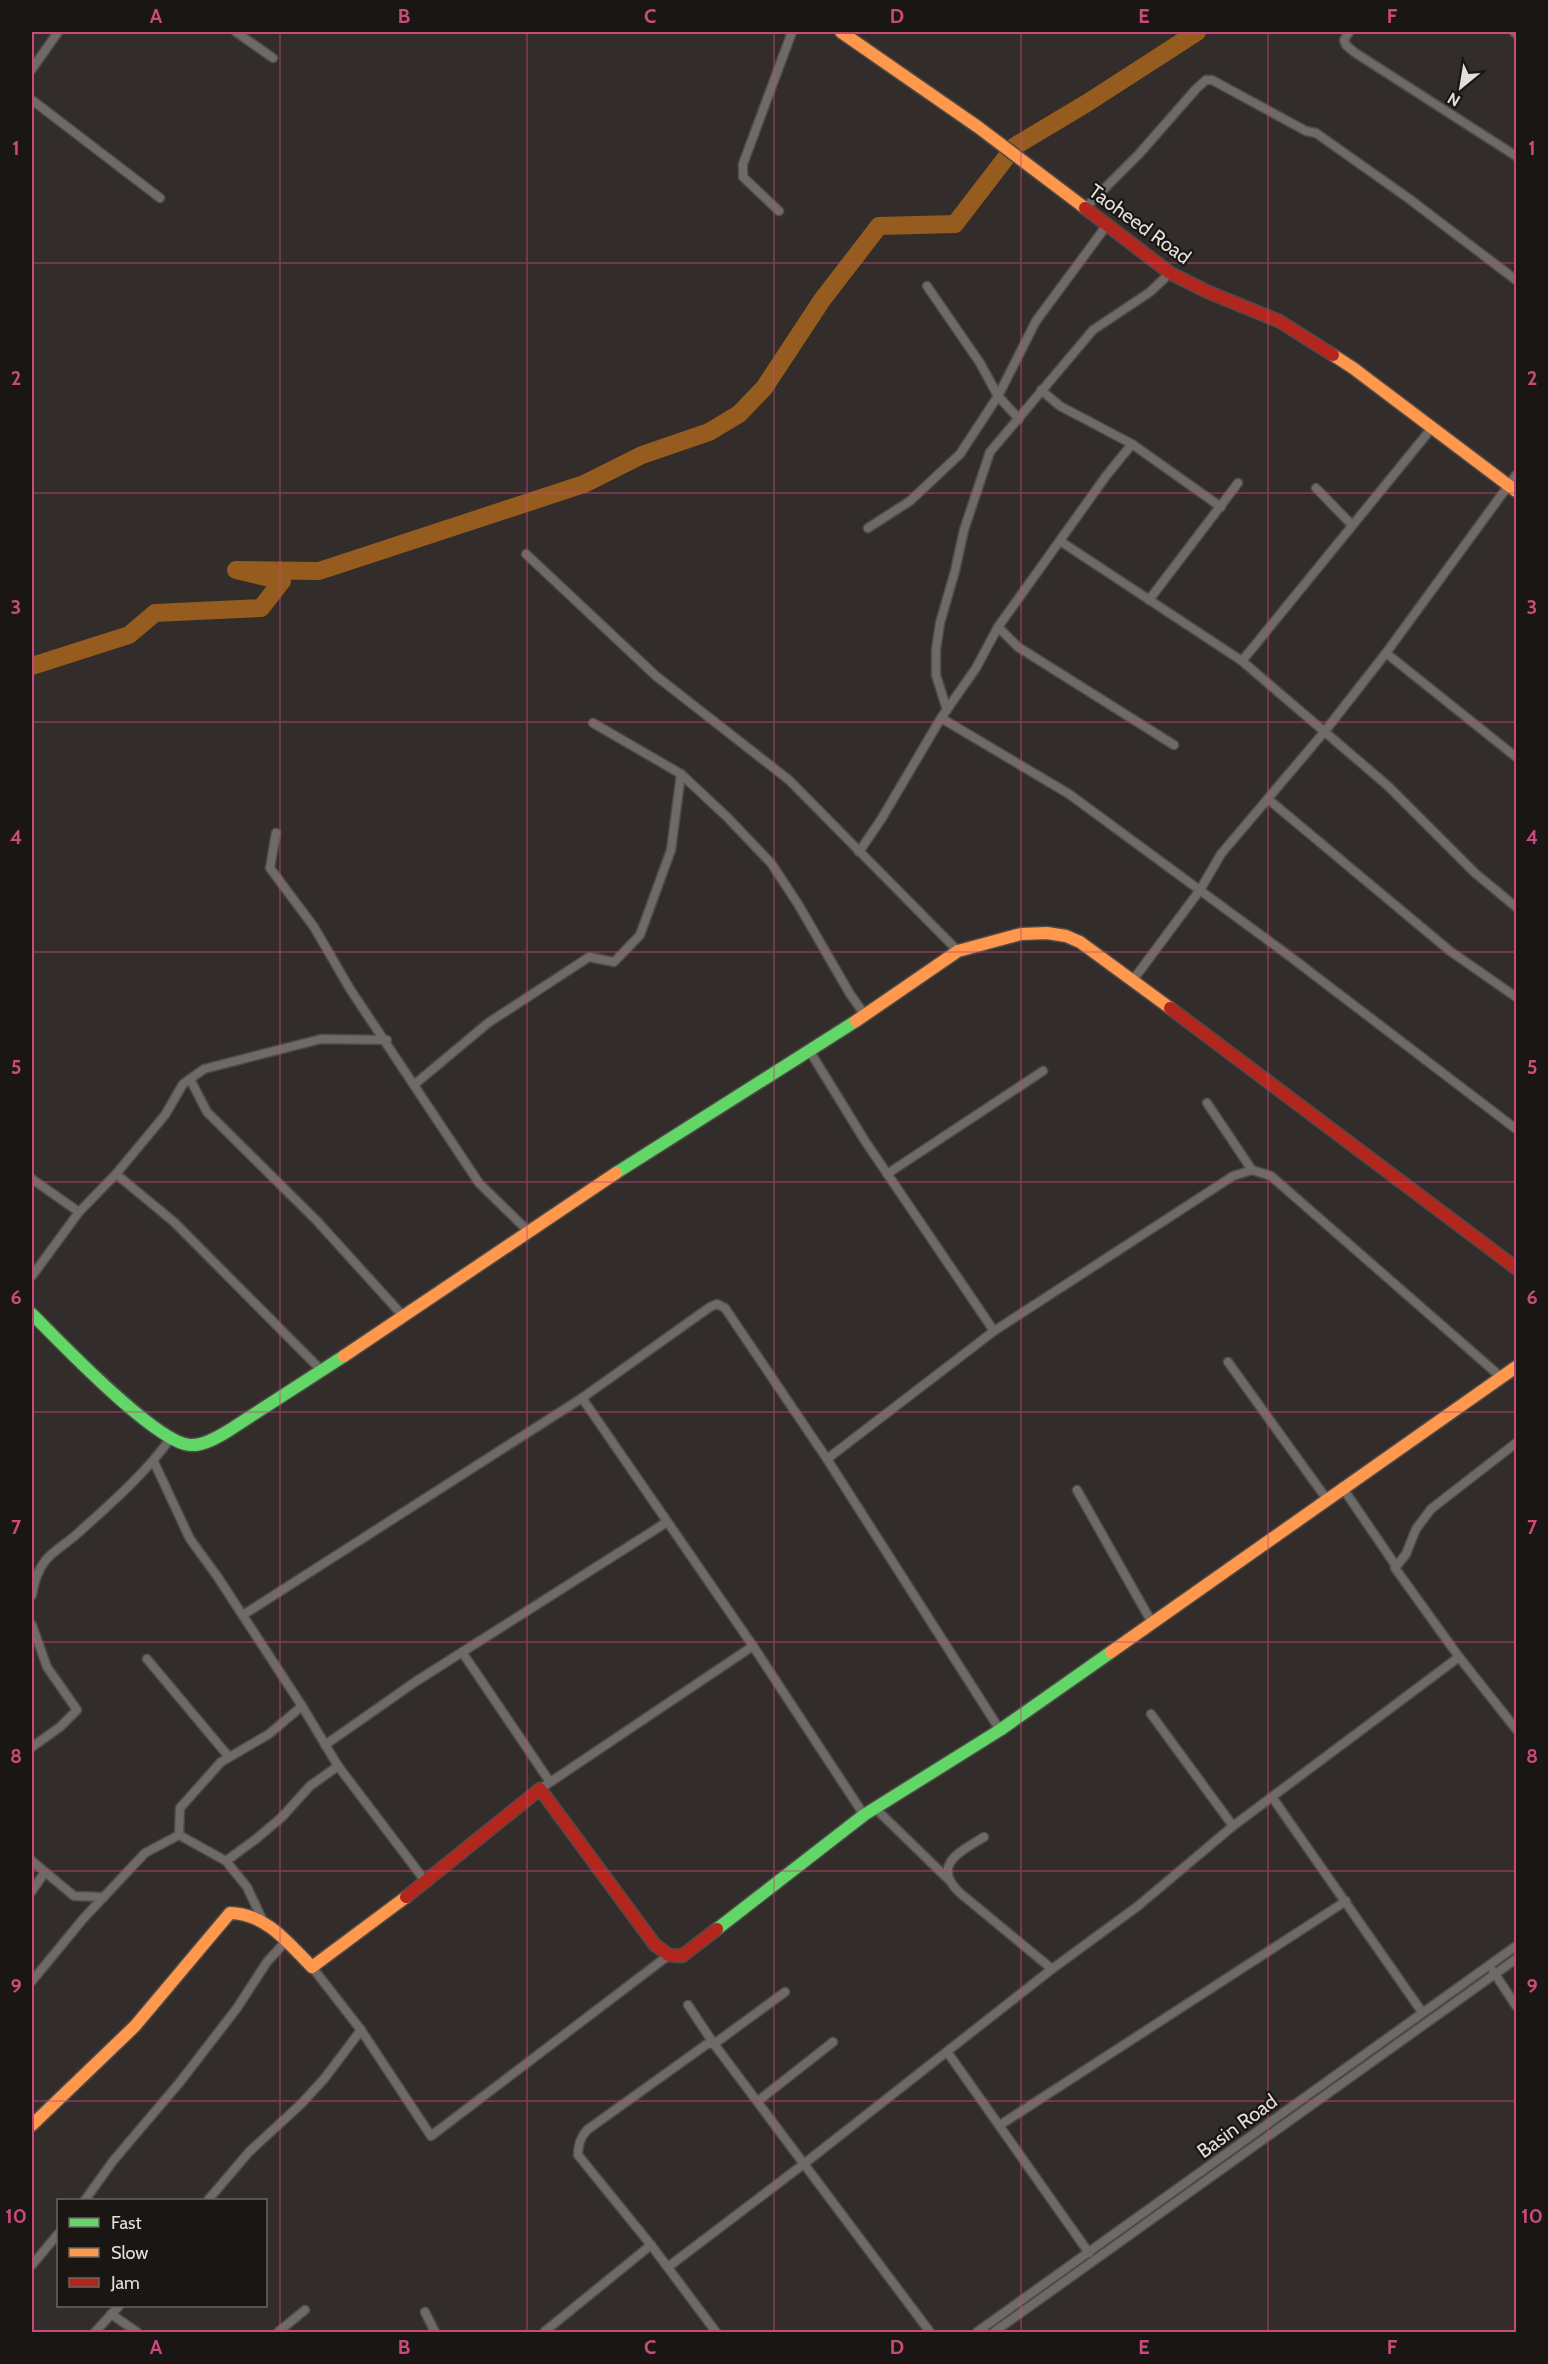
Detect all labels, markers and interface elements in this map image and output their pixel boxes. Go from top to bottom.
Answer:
text: A [150,4,163,28]
text: B [398,4,410,28]
text: C [644,4,656,28]
text: D [890,4,904,28]
text: E [1138,4,1150,28]
text: F [1387,4,1398,28]
north arrow [1431,57,1491,117]
text: N [1444,89,1463,111]
text: 1 [12,136,20,160]
text: 1 [1528,136,1536,160]
street label: Taoheed Road [1084,179,1196,269]
text: 2 [11,366,21,390]
text: 2 [1527,366,1537,390]
text: 3 [11,595,21,619]
text: 3 [1527,595,1537,619]
text: 4 [10,825,22,849]
text: 4 [1526,825,1538,849]
text: 5 [11,1055,21,1079]
text: 5 [1527,1055,1537,1079]
text: 6 [10,1285,22,1309]
text: 6 [1526,1285,1538,1309]
text: 7 [11,1515,22,1539]
text: 7 [1527,1515,1538,1539]
text: 8 [10,1744,22,1768]
text: 8 [1526,1744,1538,1768]
text: 9 [10,1974,22,1998]
text: 9 [1526,1974,1538,1998]
street label: Basin Road [1192,2089,1282,2163]
legend [57,2199,267,2307]
text: 10 [5,2204,27,2228]
text: 10 [1521,2204,1543,2228]
text: Fast [111,2212,142,2234]
text: Slow [111,2242,148,2264]
text: Jam [110,2272,140,2294]
text: A [150,2335,163,2359]
text: B [398,2335,410,2359]
text: C [644,2335,656,2359]
text: D [890,2335,904,2359]
text: E [1138,2335,1150,2359]
text: F [1387,2335,1398,2359]

